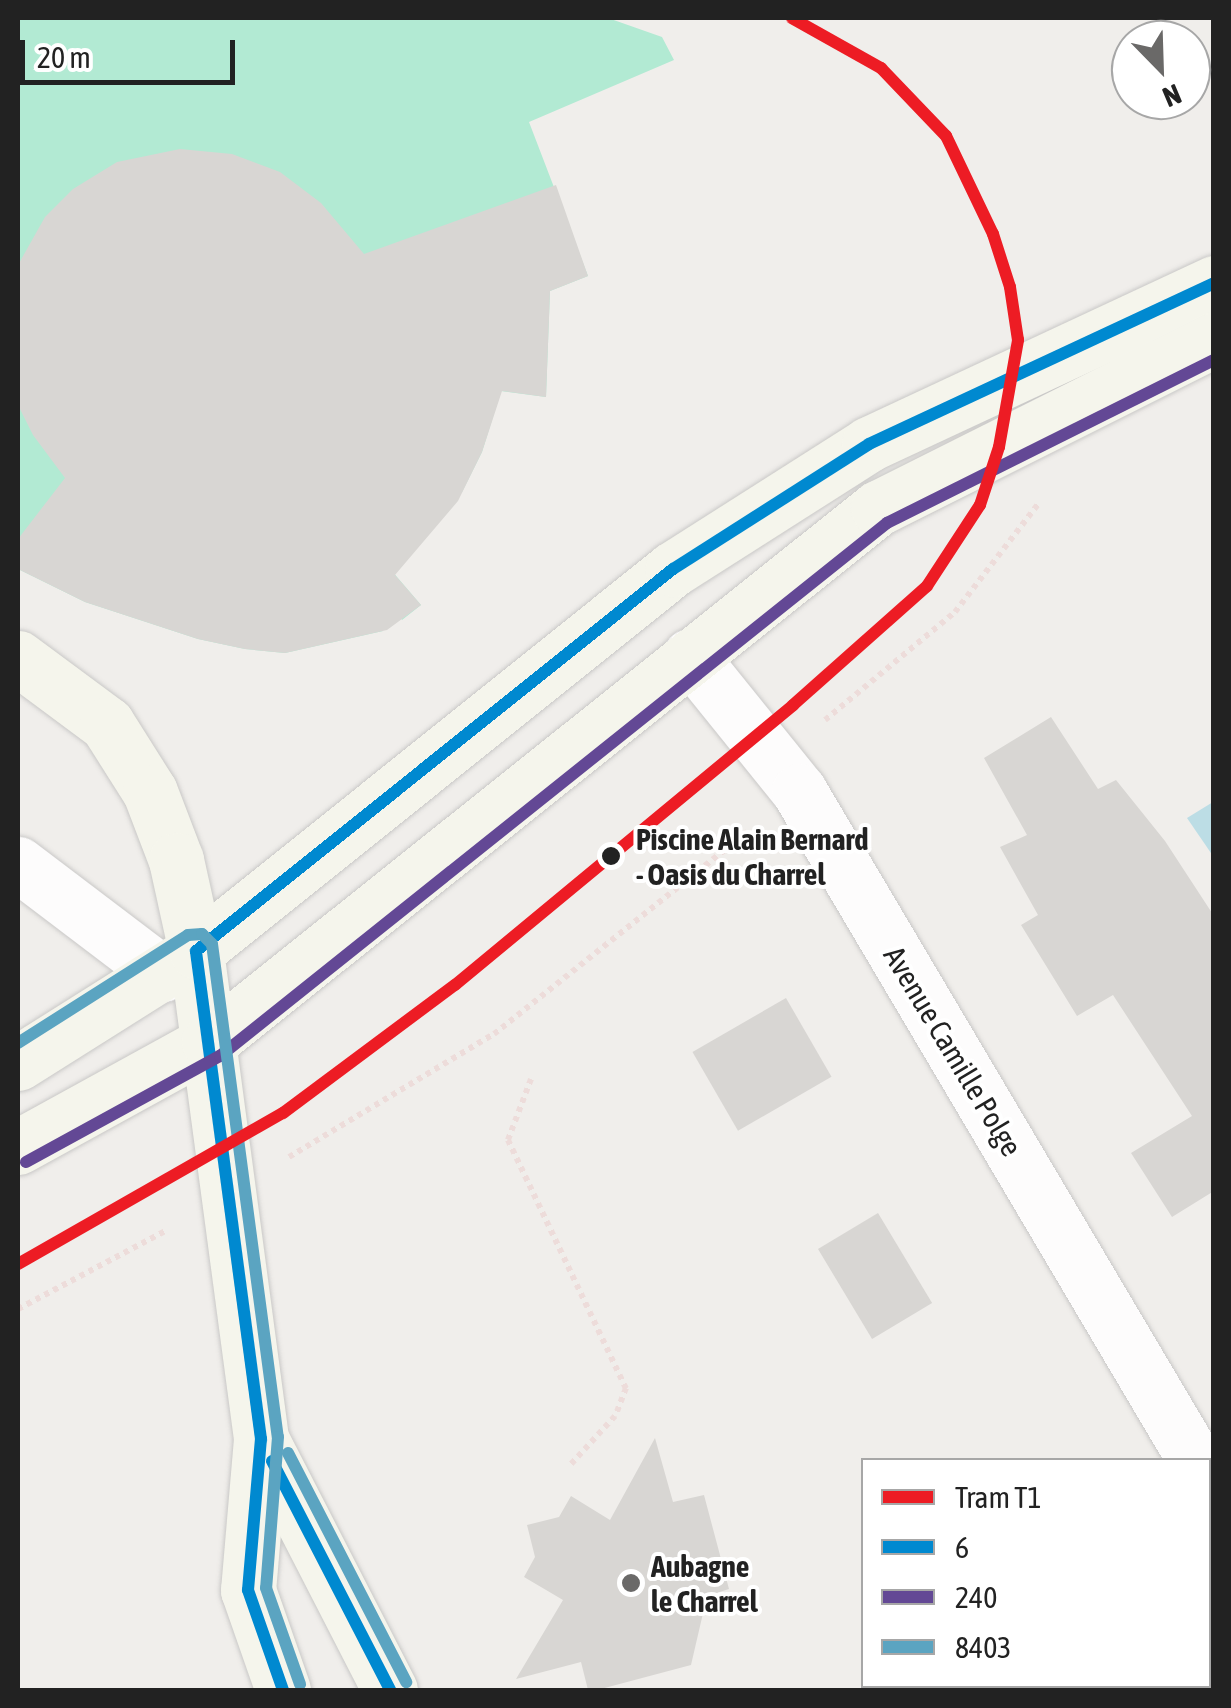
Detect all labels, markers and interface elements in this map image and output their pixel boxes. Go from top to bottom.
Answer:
scale bar [25,20,240,82]
north arrow [1111,20,1211,120]
text: 20 m [37,40,91,74]
text: N [1158,78,1186,114]
place label: Piscine Alain Bernard - Oasis du Charrel [636,821,869,892]
marker: Piscine Alain Bernard - Oasis du Charrel [595,840,627,872]
street label: Avenue Camille Polge [876,940,1030,1162]
legend [861,1458,1211,1688]
text: Tram T1 [955,1480,1042,1514]
text: 6 [955,1530,969,1564]
place label: Aubagne le Charrel [651,1548,758,1618]
marker: Aubagne le Charrel [620,1572,642,1594]
text: 240 [955,1580,997,1614]
text: 8403 [955,1630,1011,1664]

